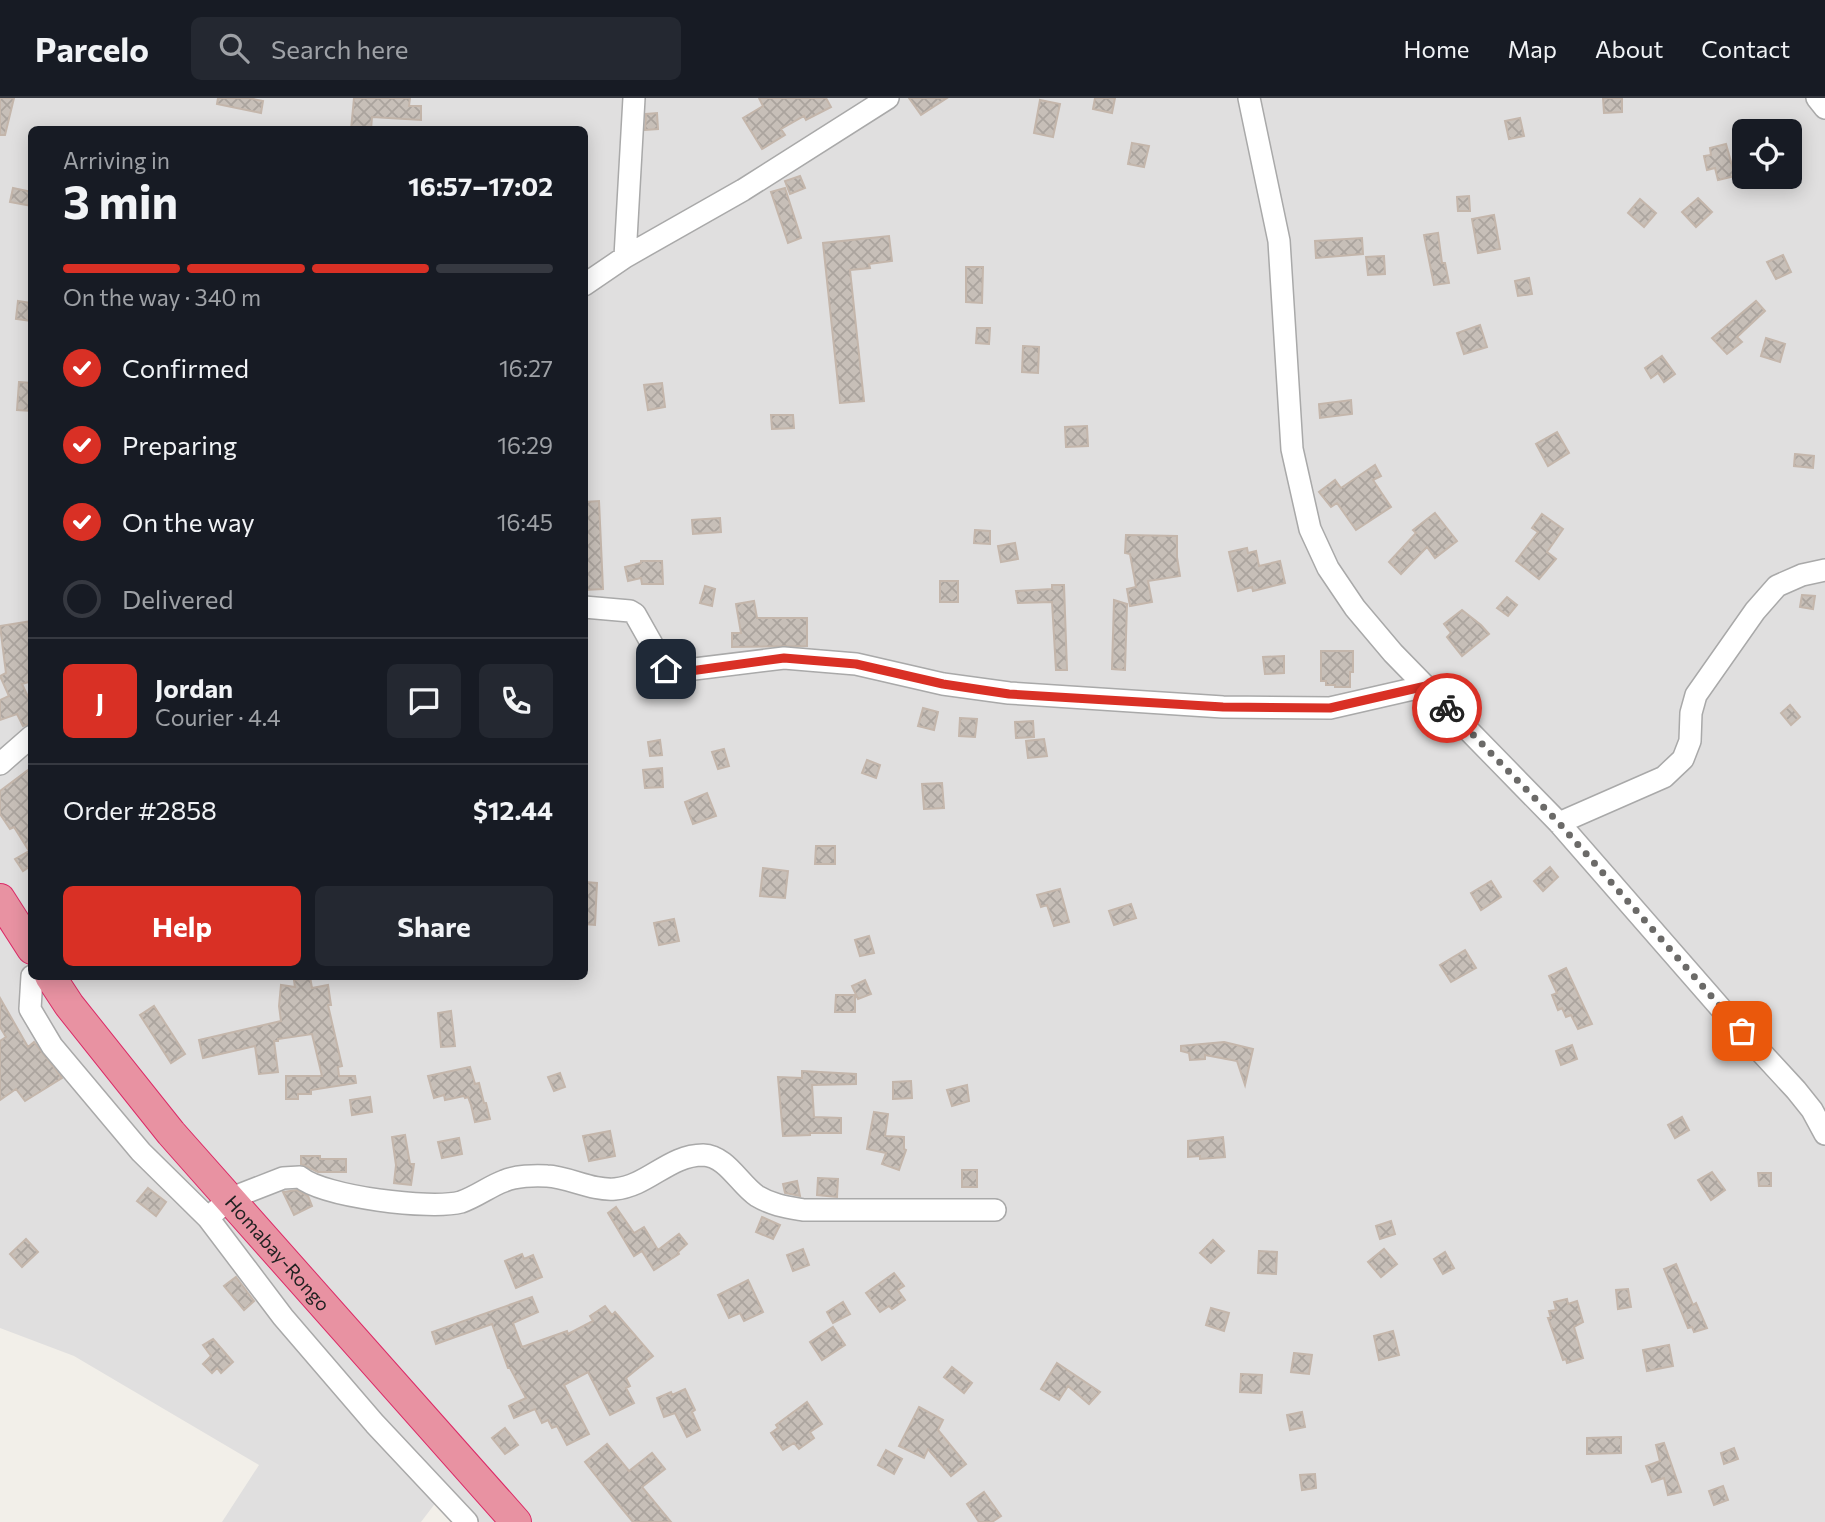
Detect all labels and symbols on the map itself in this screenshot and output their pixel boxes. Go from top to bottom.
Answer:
pin [636,639,696,699]
courier [1412,673,1482,743]
pin [1712,1001,1772,1061]
street label: Homabay-Rongo [221,1190,335,1315]

